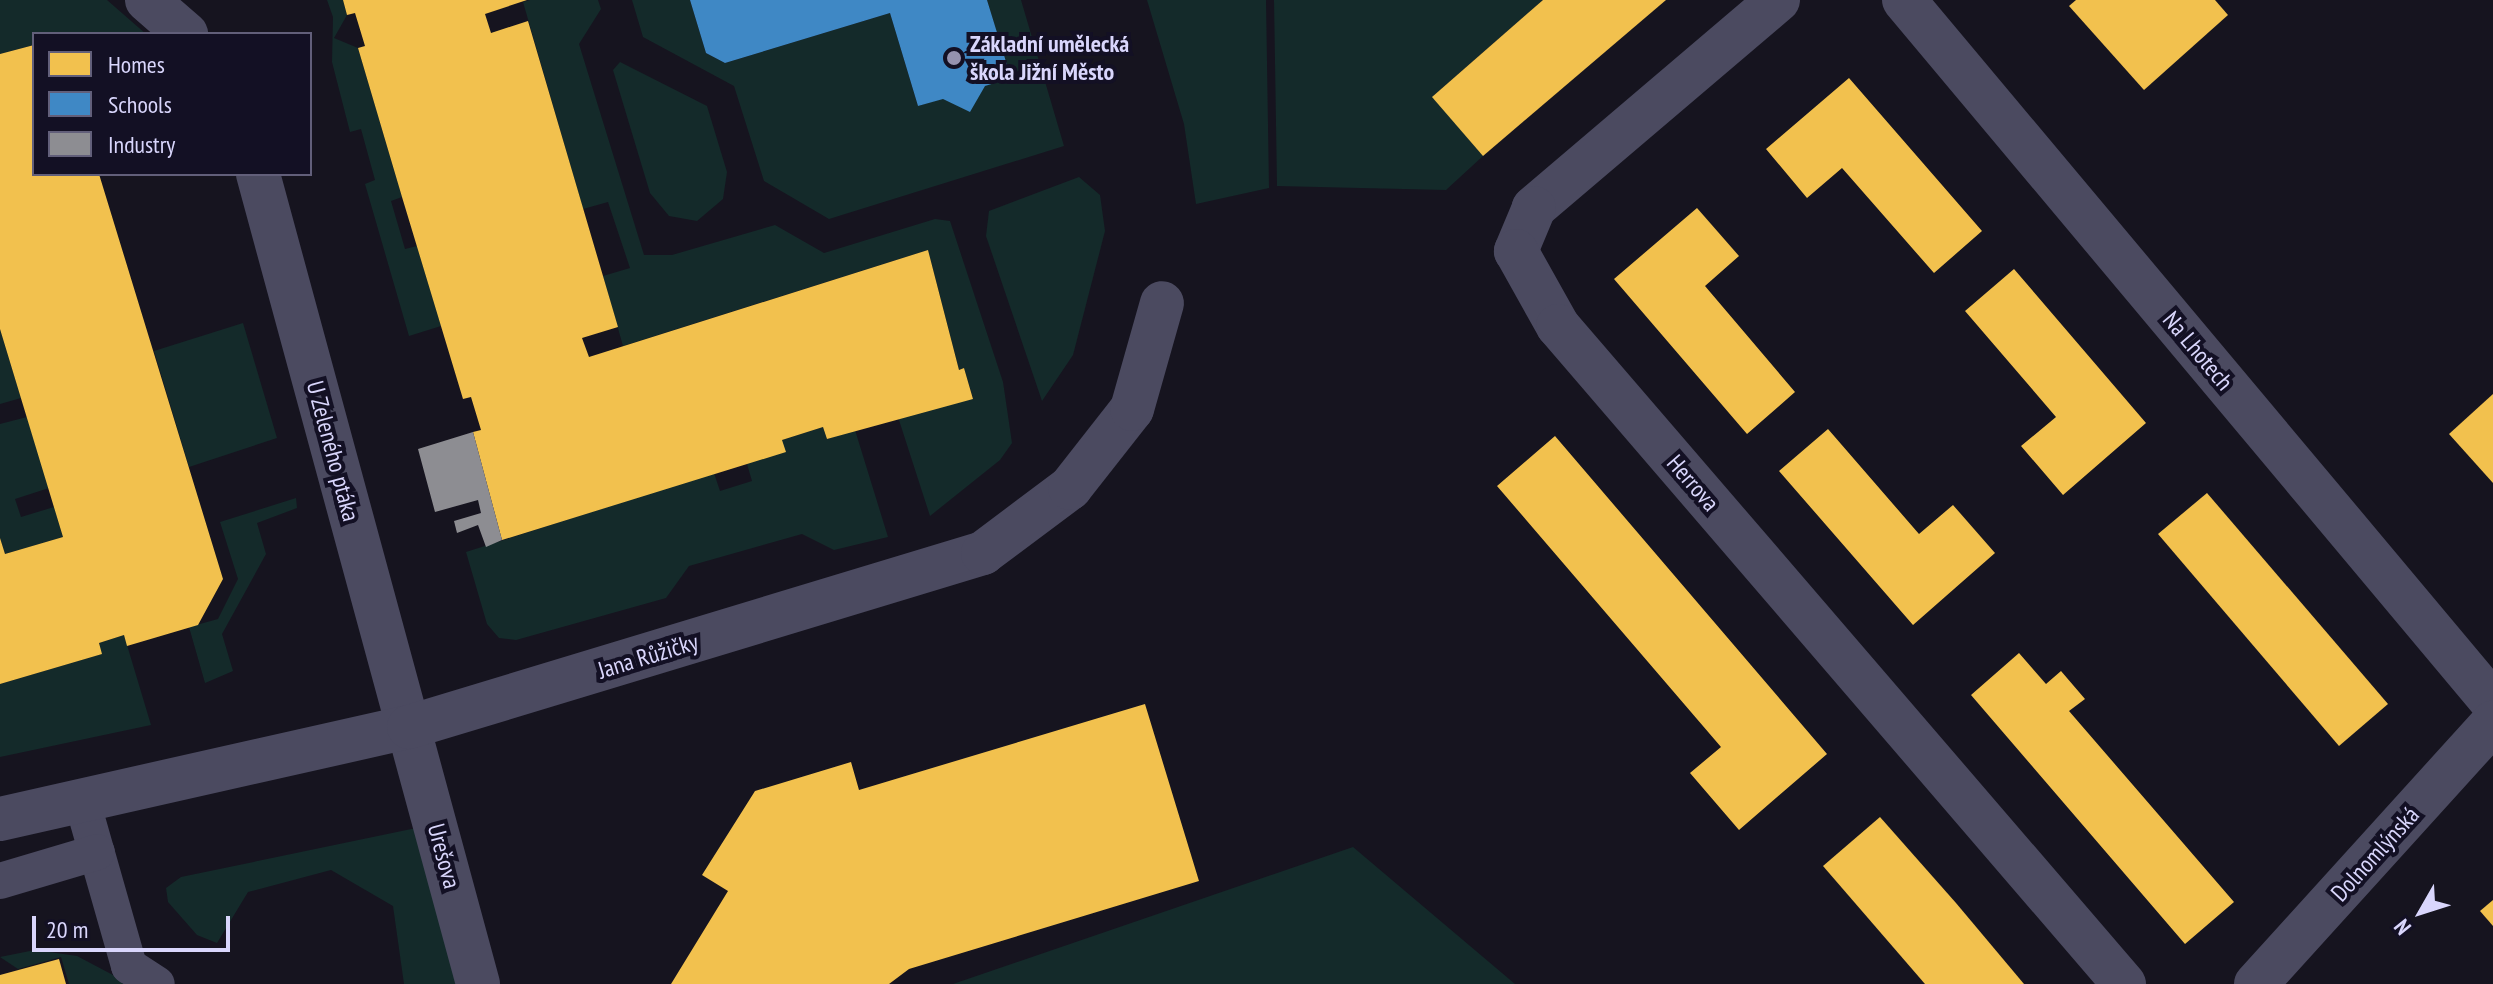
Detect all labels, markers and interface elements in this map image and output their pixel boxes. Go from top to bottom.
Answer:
place label: Základní umělecká škola Jižní Město [970,30,1129,86]
legend [32,32,312,176]
text: Homes [108,49,165,80]
marker: Základní umělecká škola Jižní Město [945,49,963,67]
text: Schools [108,89,172,120]
text: Industry [108,129,175,160]
street label: Na Lhotech [2157,306,2239,396]
street label: U Zeleného ptáka [300,377,366,525]
street label: Herrova [1661,449,1725,517]
street label: Jana Růžičky [594,627,702,685]
street label: Dolnomlýnská [2325,801,2425,907]
street label: Urešova [422,820,466,892]
north arrow [2381,872,2461,952]
scale bar [36,900,234,950]
text: 20 m [46,914,88,945]
text: N [2388,914,2417,941]

